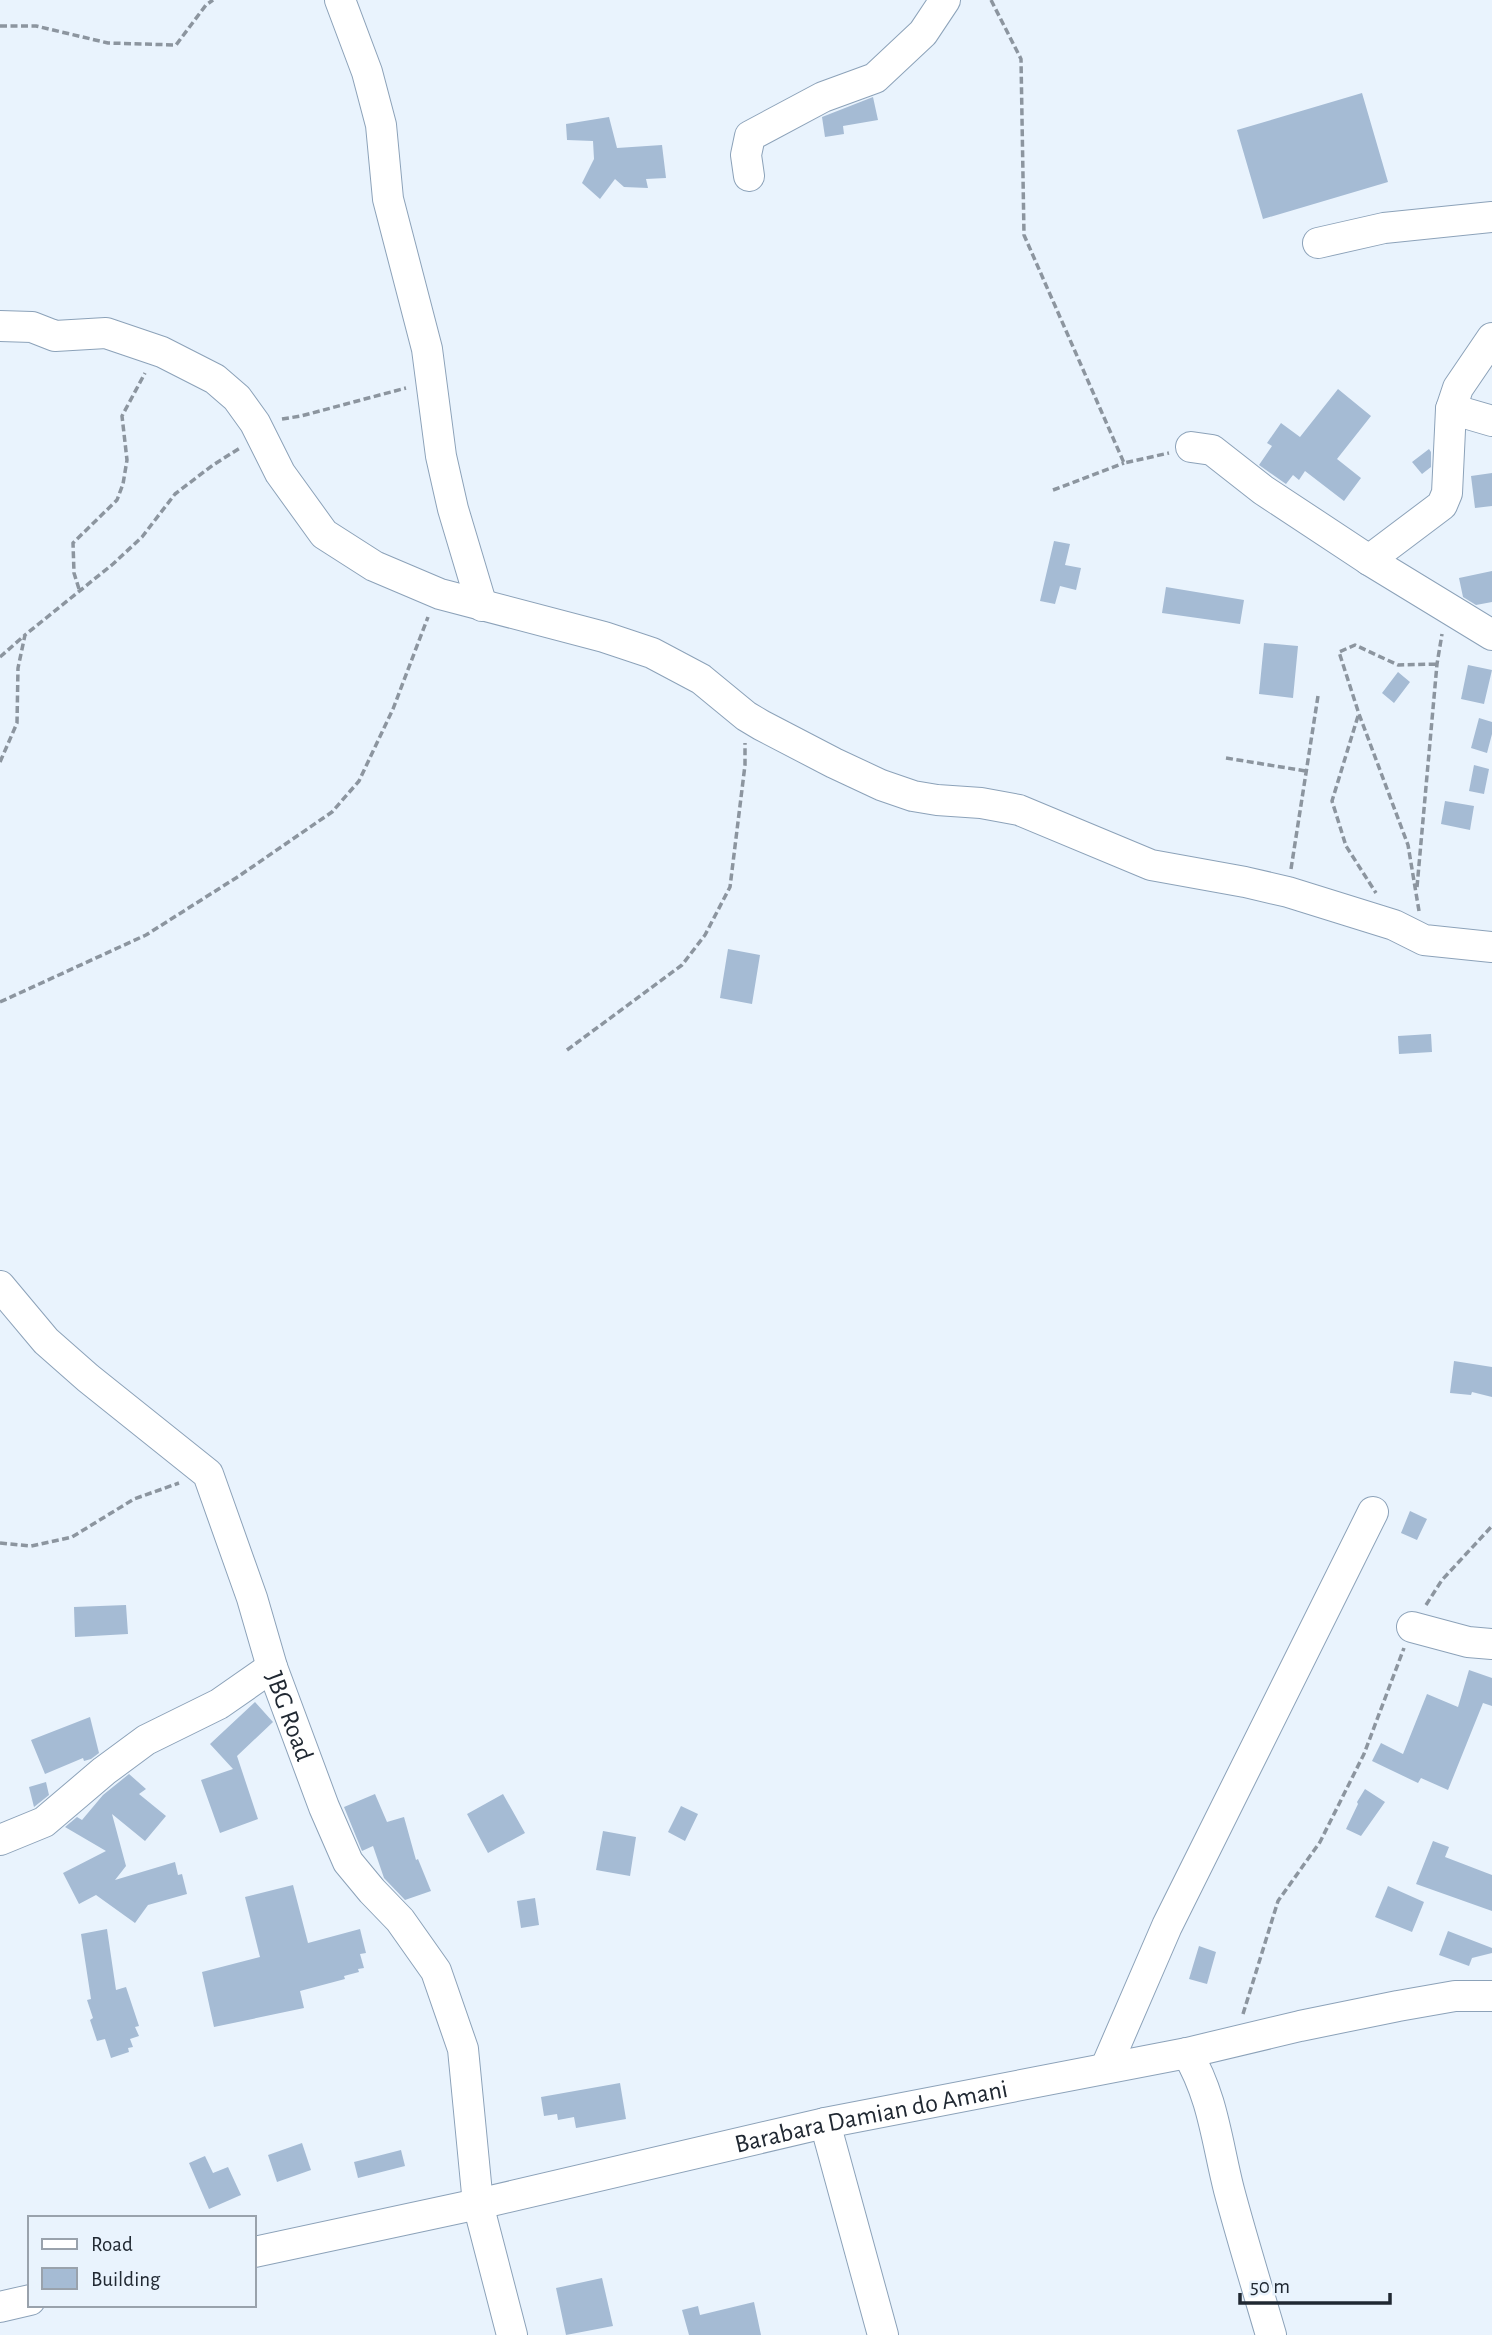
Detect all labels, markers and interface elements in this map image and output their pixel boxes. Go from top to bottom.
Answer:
street label: JBG Road [261,1668,318,1765]
street label: Barabara Damian do Amani [732,2076,1010,2158]
legend [28,2216,256,2307]
text: Road [91,2234,133,2255]
scale bar [1240,2262,1390,2306]
text: Building [91,2269,161,2290]
text: 50 m [1250,2276,1290,2297]

